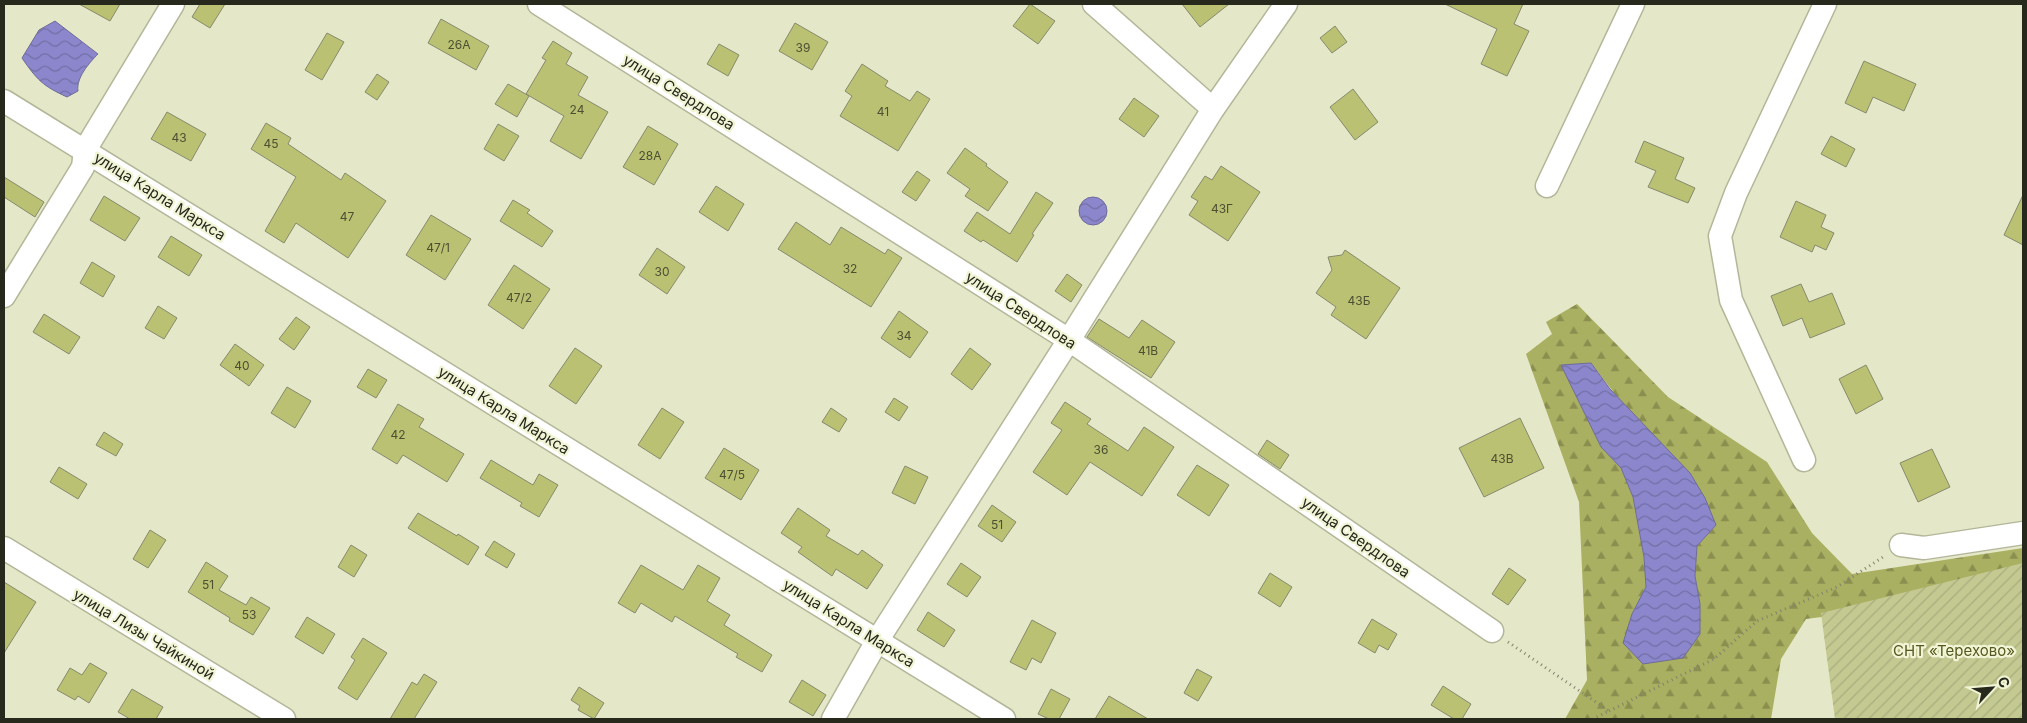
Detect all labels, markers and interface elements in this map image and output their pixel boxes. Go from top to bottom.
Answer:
house number: 26А [447,37,471,52]
house number: 39 [796,40,810,55]
street label: улица Свердлова [620,50,738,134]
house number: 24 [570,102,585,117]
house number: 41 [877,104,889,119]
house number: 43 [171,130,187,145]
house number: 45 [263,136,279,151]
street label: улица Карла Маркса [91,148,229,244]
house number: 28А [638,148,662,163]
house number: 43Г [1211,201,1233,216]
house number: 47 [340,209,354,224]
house number: 47/1 [426,240,450,255]
house number: 32 [843,261,857,276]
house number: 30 [655,264,669,279]
street label: улица Свердлова [962,267,1080,353]
house number: 47/2 [506,290,532,305]
house number: 43Б [1348,293,1371,308]
house number: 34 [896,328,912,343]
house number: 41В [1138,343,1158,358]
house number: 40 [234,358,250,373]
street label: улица Карла Маркса [435,362,573,458]
house number: 42 [390,427,406,442]
house number: 36 [1094,442,1108,457]
house number: 43В [1490,451,1514,466]
house number: 47/5 [719,467,745,482]
street label: улица Свердлова [1298,492,1414,582]
house number: 51 [991,517,1003,532]
street label: улица Карла Маркса [780,575,918,671]
house number: 51 [202,577,214,592]
street label: улица Лизы Чайкиной [70,584,218,684]
house number: 53 [242,607,256,622]
park label: СНТ «Терехово» [1893,641,2015,660]
north arrow [1967,663,2017,713]
text: С [1994,674,2014,690]

